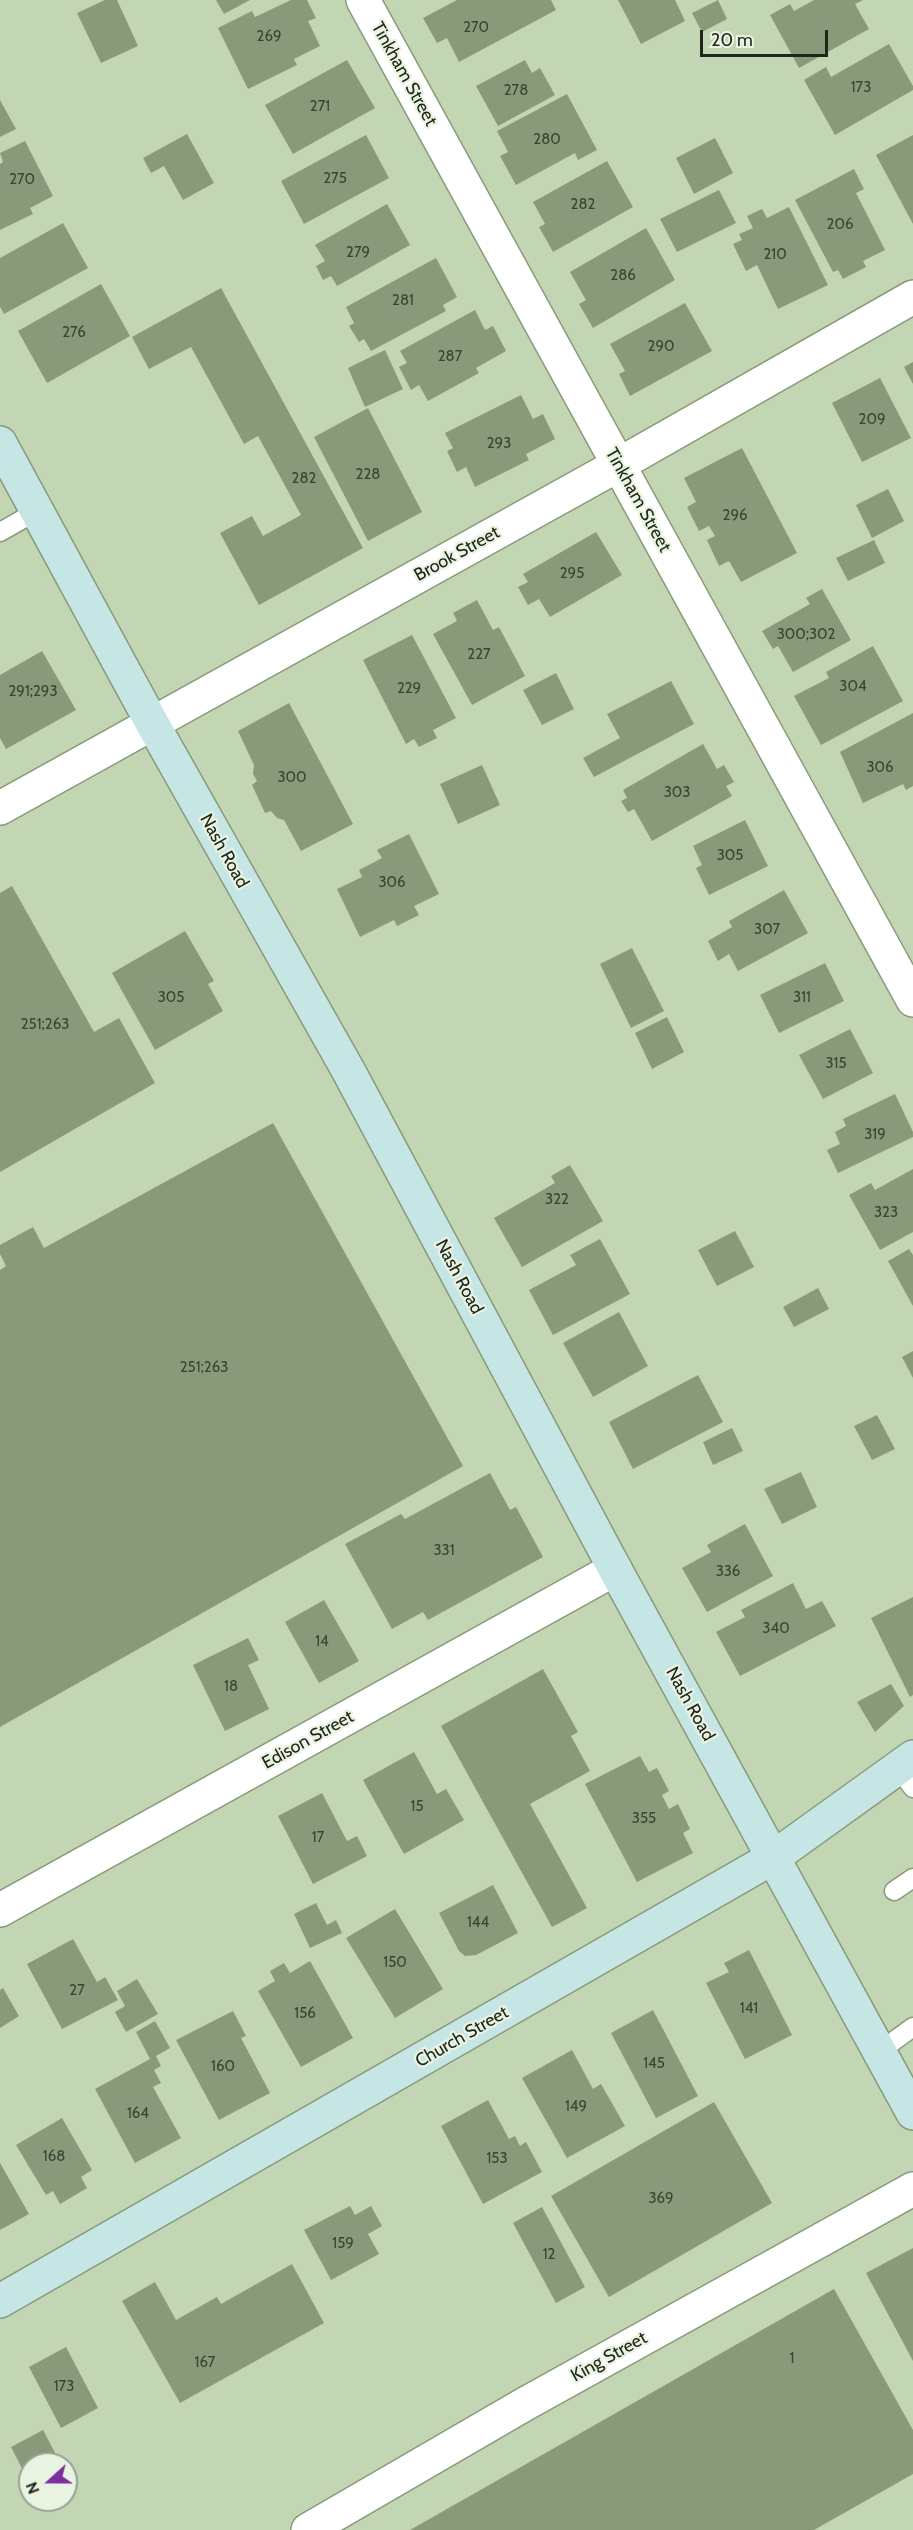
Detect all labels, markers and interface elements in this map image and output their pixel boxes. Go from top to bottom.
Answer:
street label: Tinkham Street [366,18,442,130]
scale bar [703,18,830,56]
house number: 270 [463,19,489,37]
house number: 269 [257,28,281,46]
text: 20 m [711,29,753,51]
house number: 173 [851,79,871,97]
house number: 278 [504,82,528,100]
house number: 271 [310,98,330,116]
house number: 280 [533,131,561,149]
house number: 275 [323,170,347,188]
house number: 270 [9,171,35,189]
house number: 282 [571,196,595,214]
house number: 206 [827,216,853,234]
house number: 279 [346,244,370,262]
house number: 210 [763,246,787,264]
house number: 286 [610,267,636,285]
house number: 281 [392,292,414,310]
house number: 276 [62,324,86,342]
house number: 290 [648,338,674,356]
house number: 287 [438,348,462,366]
house number: 209 [859,411,885,429]
house number: 293 [487,435,511,453]
street label: Tinkham Street [600,444,676,556]
house number: 228 [356,466,380,484]
house number: 282 [292,470,316,488]
house number: 296 [723,507,747,525]
street label: Brook Street [411,522,503,586]
house number: 295 [560,565,584,583]
house number: 300;302 [777,626,835,644]
house number: 227 [467,646,491,664]
house number: 304 [839,678,867,696]
house number: 229 [397,680,421,698]
house number: 291;293 [8,683,58,701]
house number: 306 [866,759,894,777]
house number: 300 [277,769,307,787]
house number: 303 [664,784,690,802]
street label: Nash Road [195,810,253,892]
house number: 305 [717,847,743,865]
house number: 306 [378,874,406,892]
house number: 307 [754,921,780,939]
house number: 305 [158,989,184,1007]
house number: 311 [793,989,811,1007]
house number: 251;263 [21,1016,69,1034]
house number: 315 [825,1055,847,1073]
house number: 319 [864,1126,886,1144]
house number: 322 [545,1191,569,1209]
house number: 323 [874,1204,898,1222]
street label: Nash Road [430,1236,488,1318]
house number: 251;263 [180,1359,228,1377]
house number: 331 [433,1542,455,1560]
house number: 336 [716,1563,740,1581]
house number: 340 [762,1620,790,1638]
house number: 14 [315,1633,329,1651]
street label: Nash Road [661,1663,719,1745]
house number: 18 [224,1678,238,1696]
street label: Edison Street [259,1706,357,1774]
house number: 15 [410,1798,424,1816]
house number: 355 [632,1810,656,1828]
house number: 17 [312,1829,324,1847]
house number: 144 [467,1914,489,1932]
house number: 150 [383,1954,407,1972]
house number: 27 [69,1982,85,2000]
house number: 141 [740,2000,758,2018]
street label: Church Street [412,2002,512,2072]
house number: 156 [294,2005,316,2023]
house number: 145 [643,2055,665,2073]
house number: 160 [211,2058,235,2076]
house number: 149 [565,2098,587,2116]
house number: 164 [127,2105,149,2123]
house number: 168 [43,2148,65,2166]
house number: 153 [486,2150,508,2168]
house number: 369 [648,2190,674,2208]
house number: 159 [332,2235,354,2253]
house number: 12 [543,2246,555,2264]
street label: King Street [567,2327,651,2387]
house number: 1 [790,2350,794,2368]
house number: 167 [195,2354,215,2372]
house number: 173 [54,2378,74,2396]
north arrow [18,2452,78,2512]
text: N [22,2479,43,2497]

